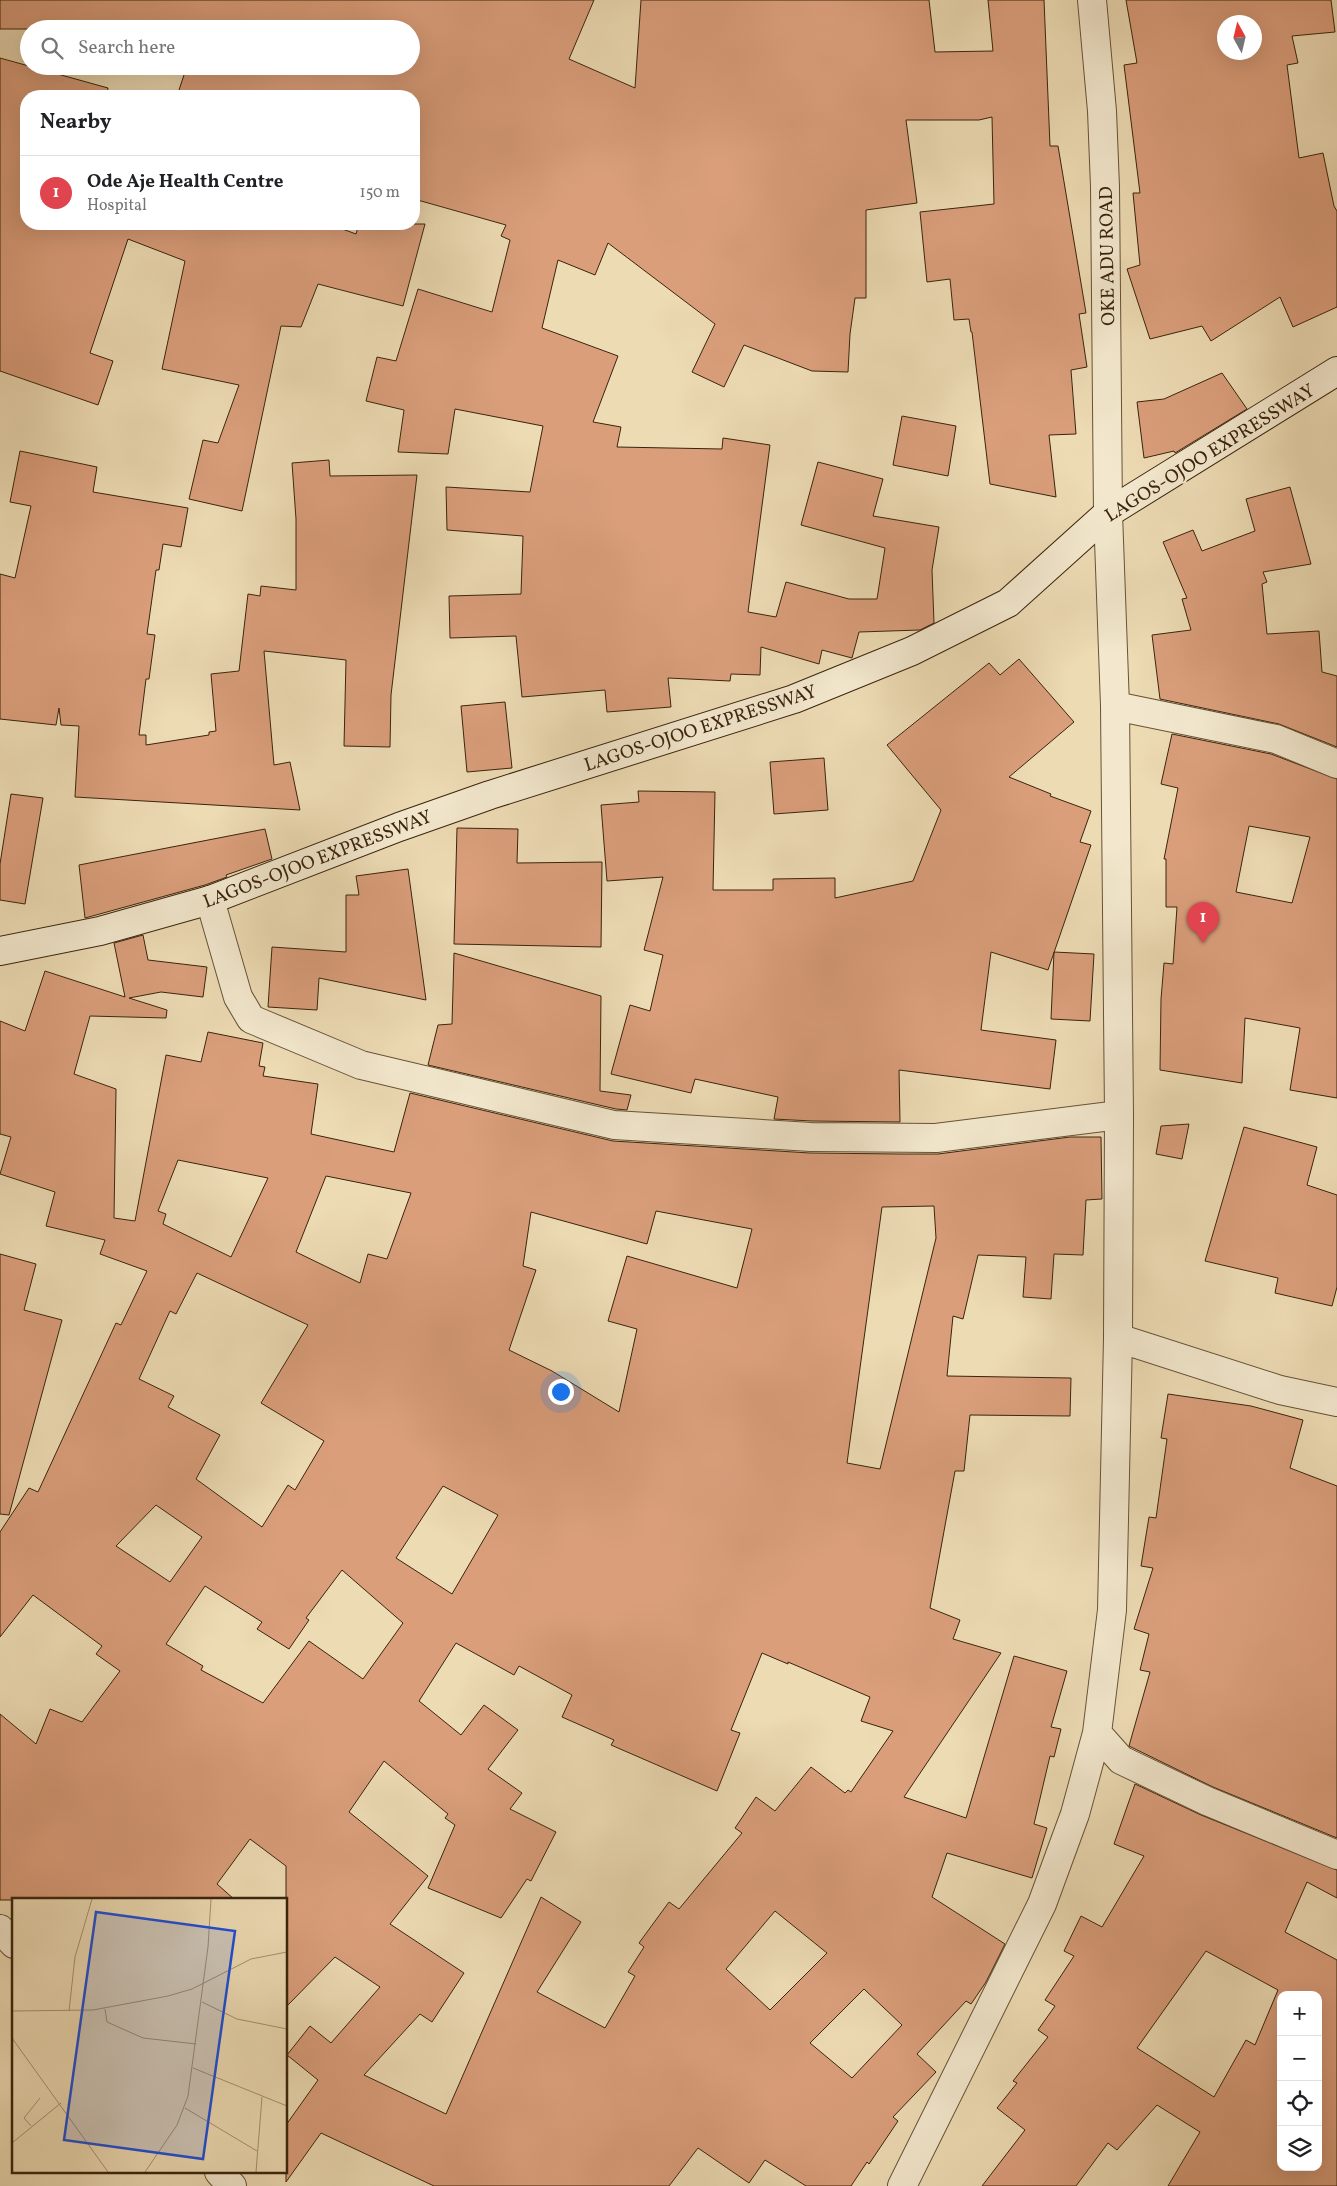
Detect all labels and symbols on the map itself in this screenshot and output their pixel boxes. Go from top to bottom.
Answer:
north arrow [1217,15,1262,60]
street label: OKE ADU ROAD [1094,186,1122,326]
street label: LAGOS-OJOO EXPRESSWAY [1100,378,1320,529]
street label: LAGOS-OJOO EXPRESSWAY [581,679,820,779]
street label: LAGOS-OJOO EXPRESSWAY [200,804,436,916]
pin: 1 [1187,902,1219,943]
your location [548,1379,574,1405]
inset map [12,1898,288,2174]

